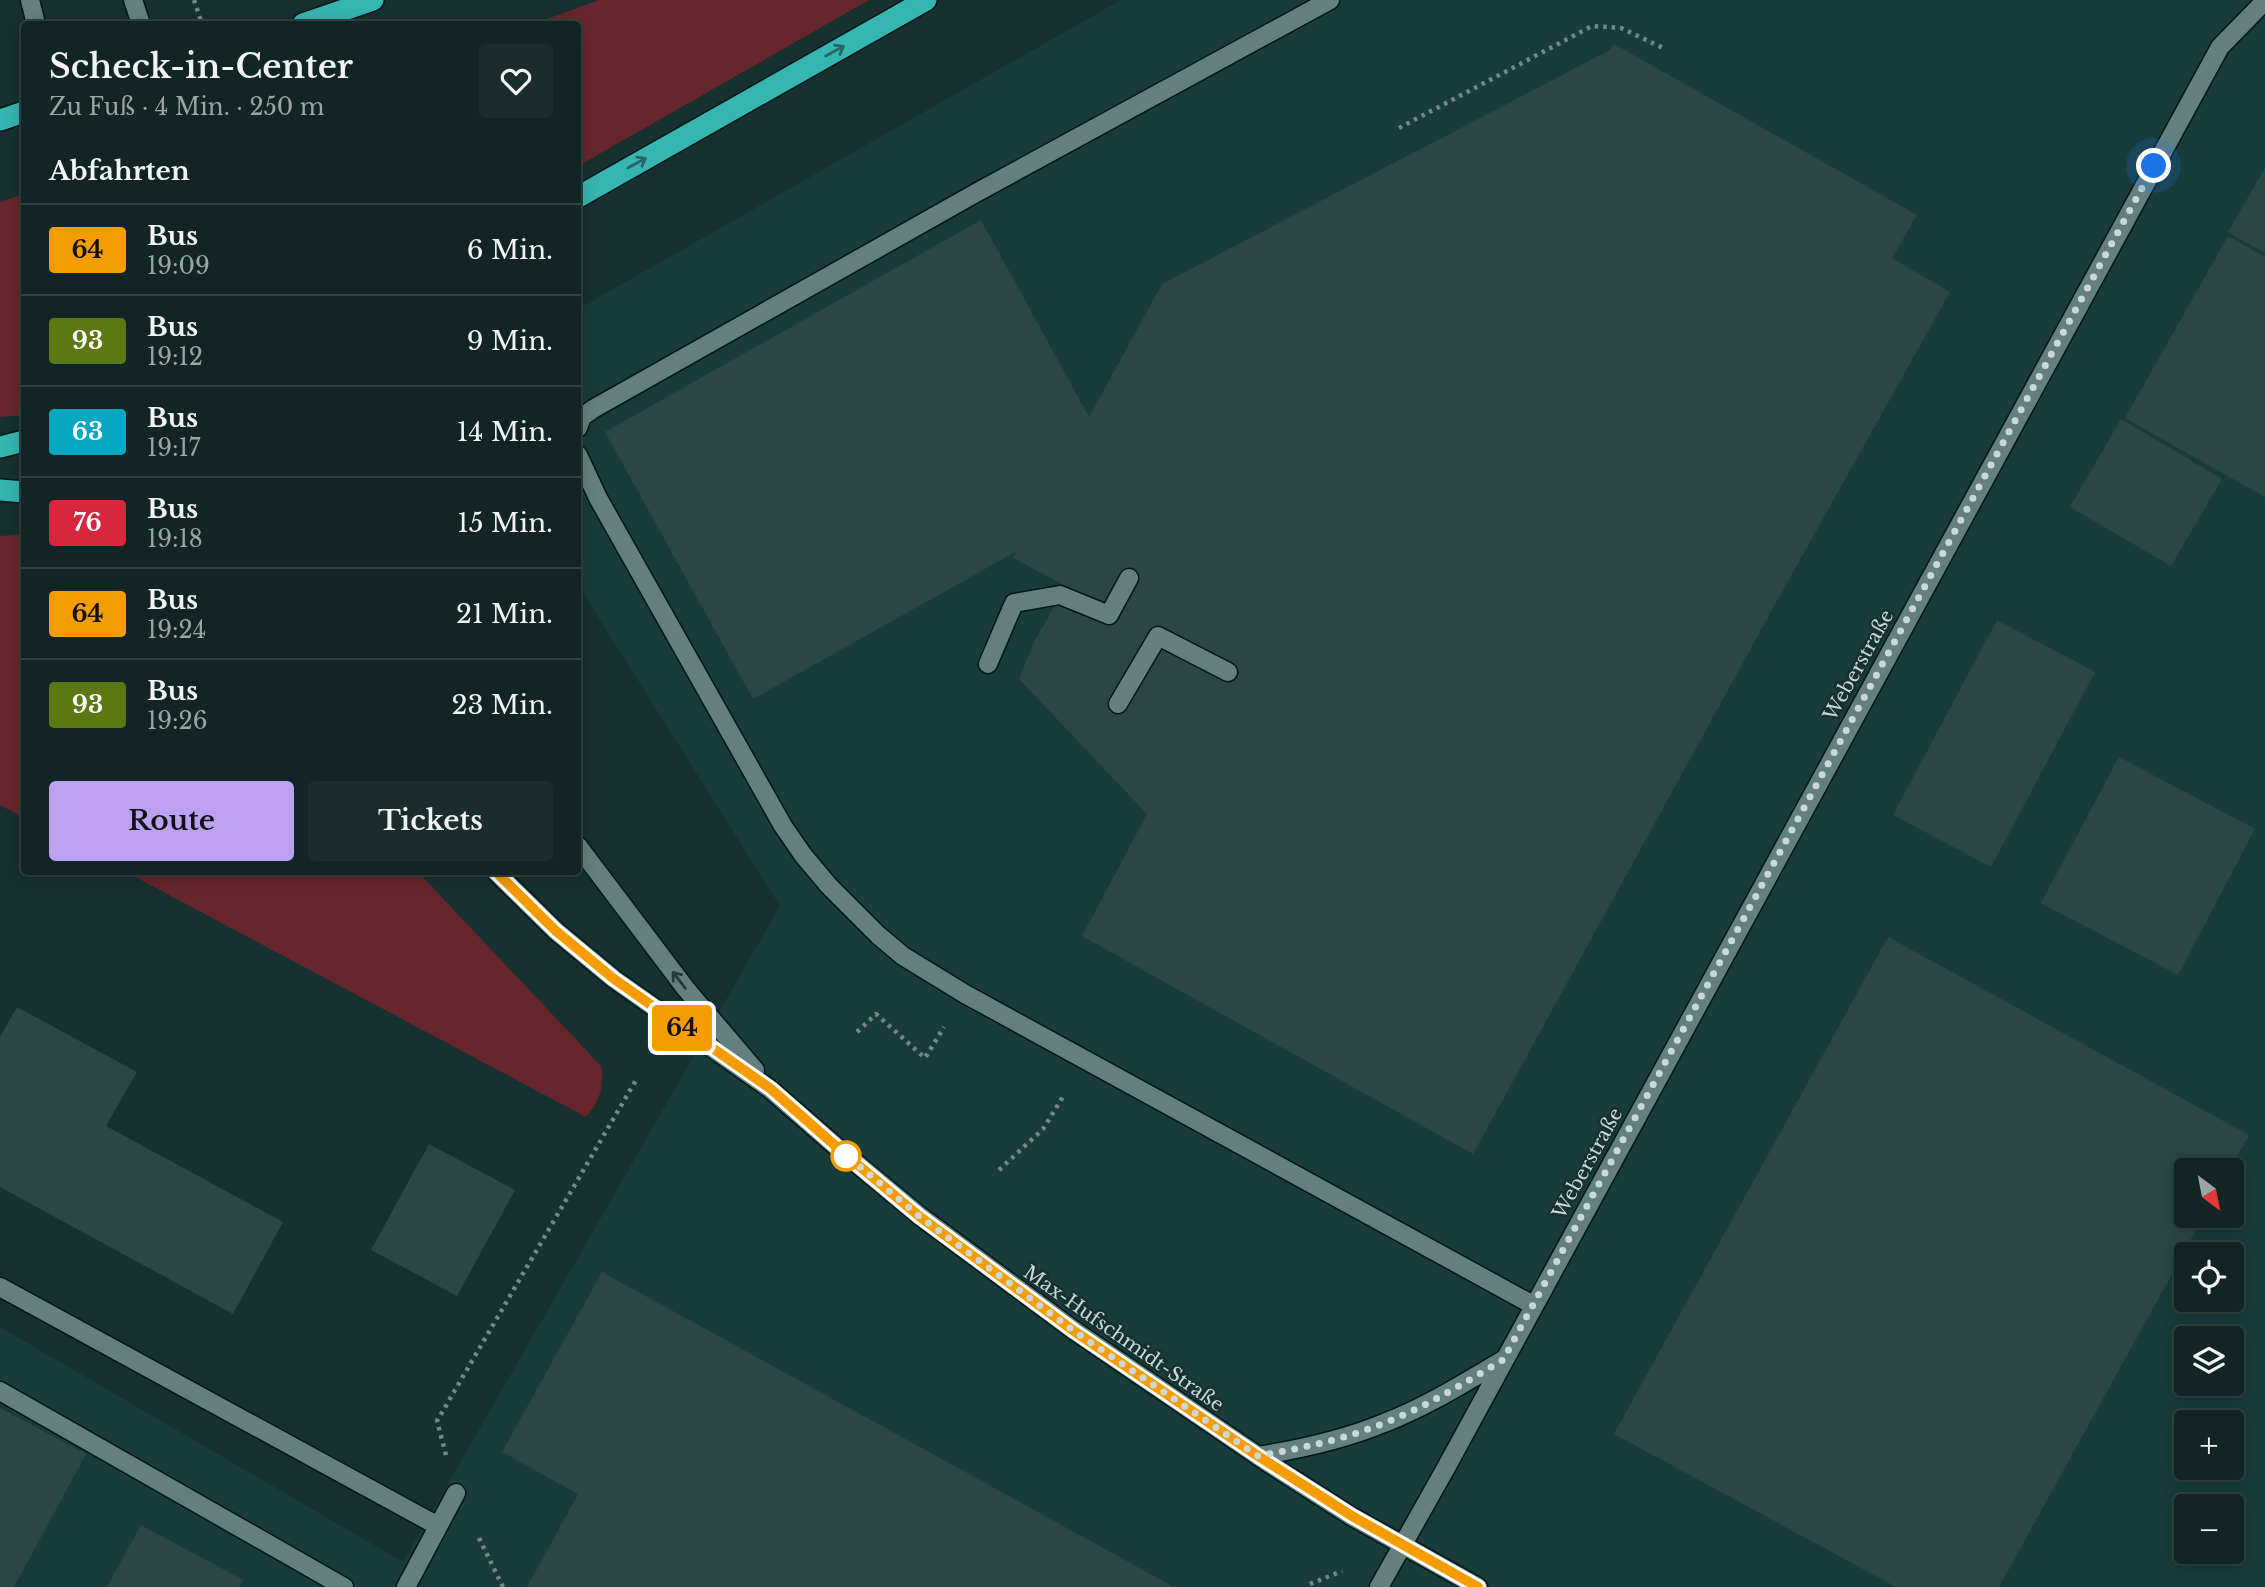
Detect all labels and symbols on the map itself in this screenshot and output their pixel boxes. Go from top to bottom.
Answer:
one-way arrow [824,44,845,57]
your location [2136,148,2171,183]
one-way arrow [626,156,647,169]
street label: Weberstraße [1818,606,1898,726]
one-way arrow [672,971,687,990]
line badge: 64 [650,1005,714,1051]
street label: Weberstraße [1547,1104,1627,1224]
unlabelled marker [831,1141,861,1171]
north arrow [2174,1158,2244,1228]
street label: Max-Hufschmidt-Straße [1019,1260,1228,1416]

